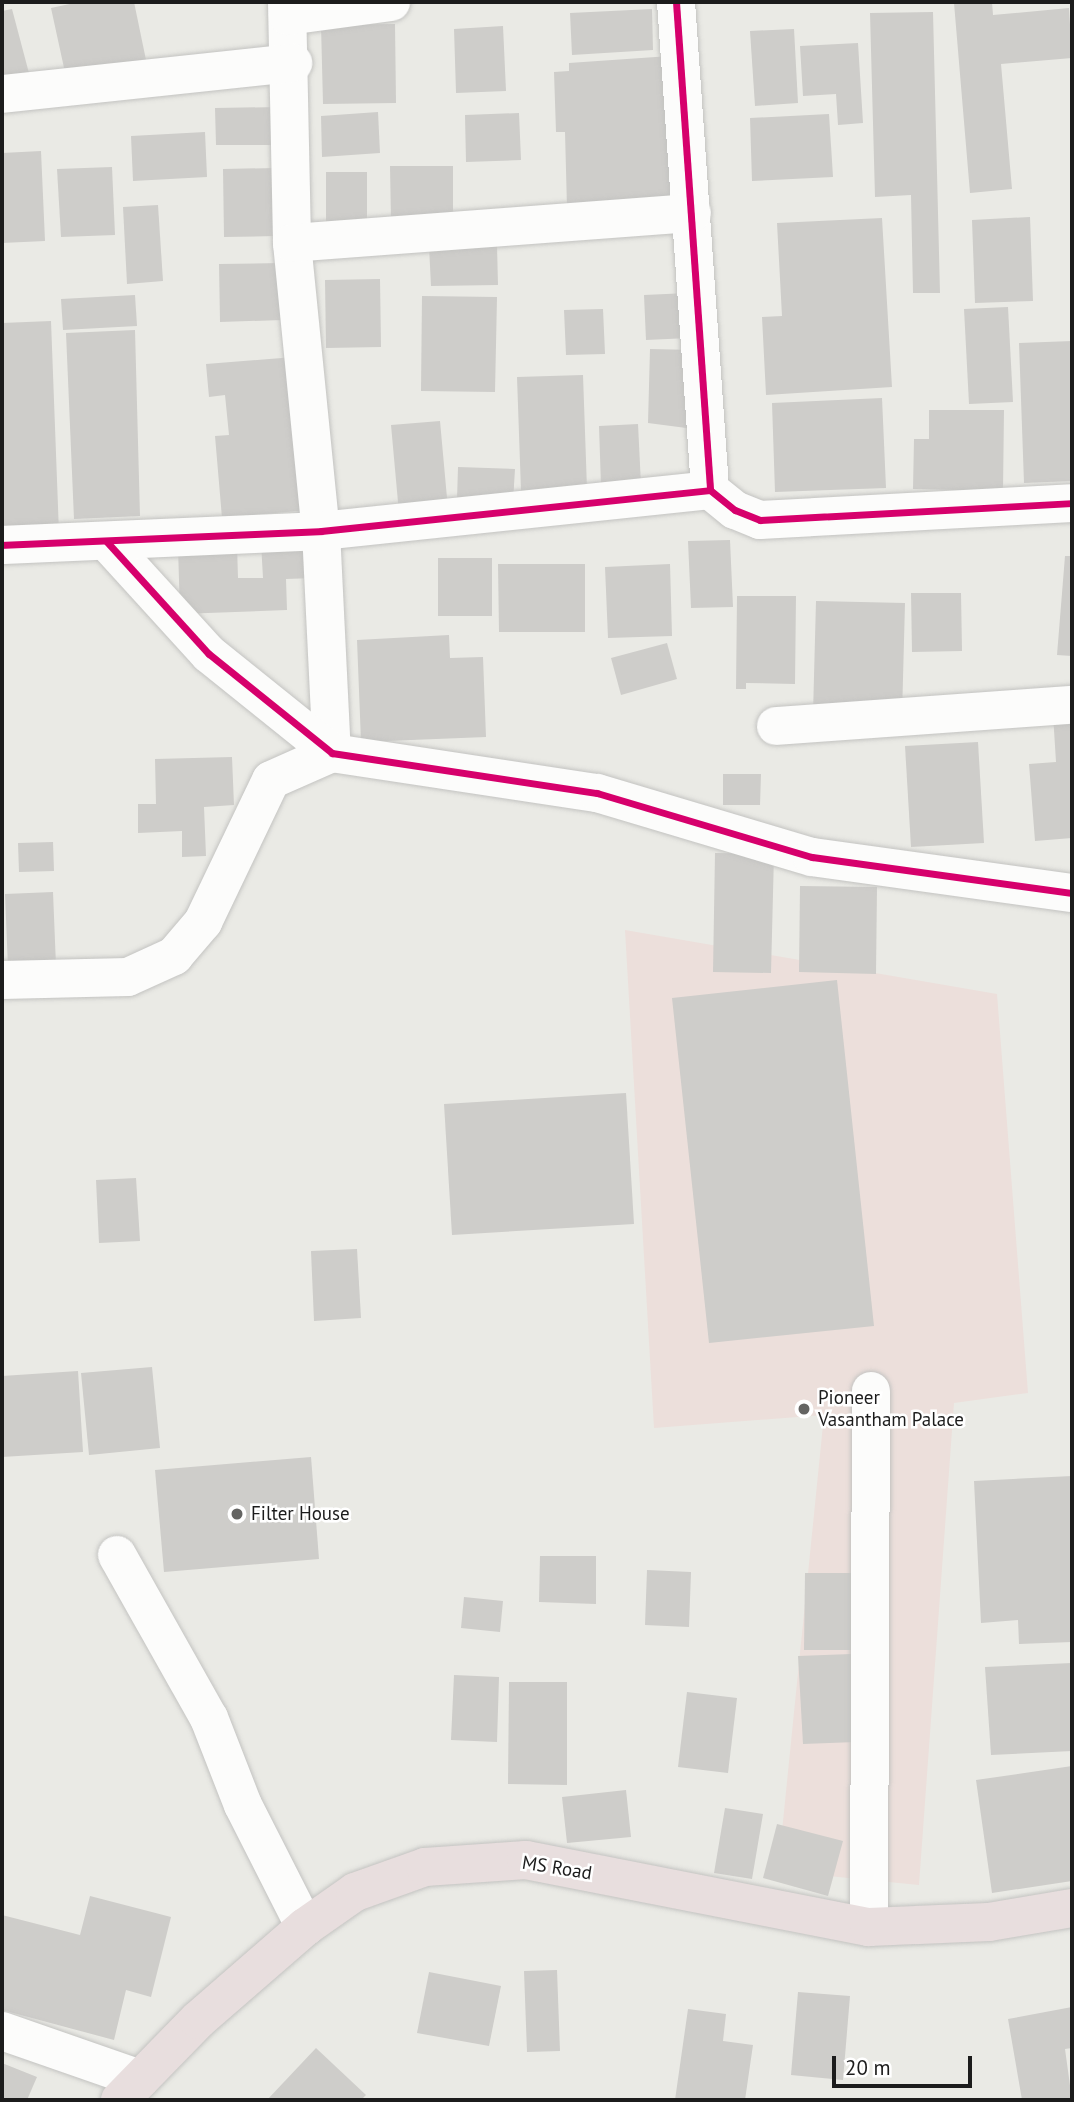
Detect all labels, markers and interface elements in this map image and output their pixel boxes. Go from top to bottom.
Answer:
place label: Pioneer Vasantham Palace [818,1387,964,1431]
marker: Pioneer Vasantham Palace [796,1401,812,1417]
place label: Filter House [251,1503,350,1525]
marker: Filter House [229,1506,245,1522]
street label: MS Road [520,1851,594,1885]
scale bar [836,2042,976,2086]
text: 20 m [845,2054,891,2081]

